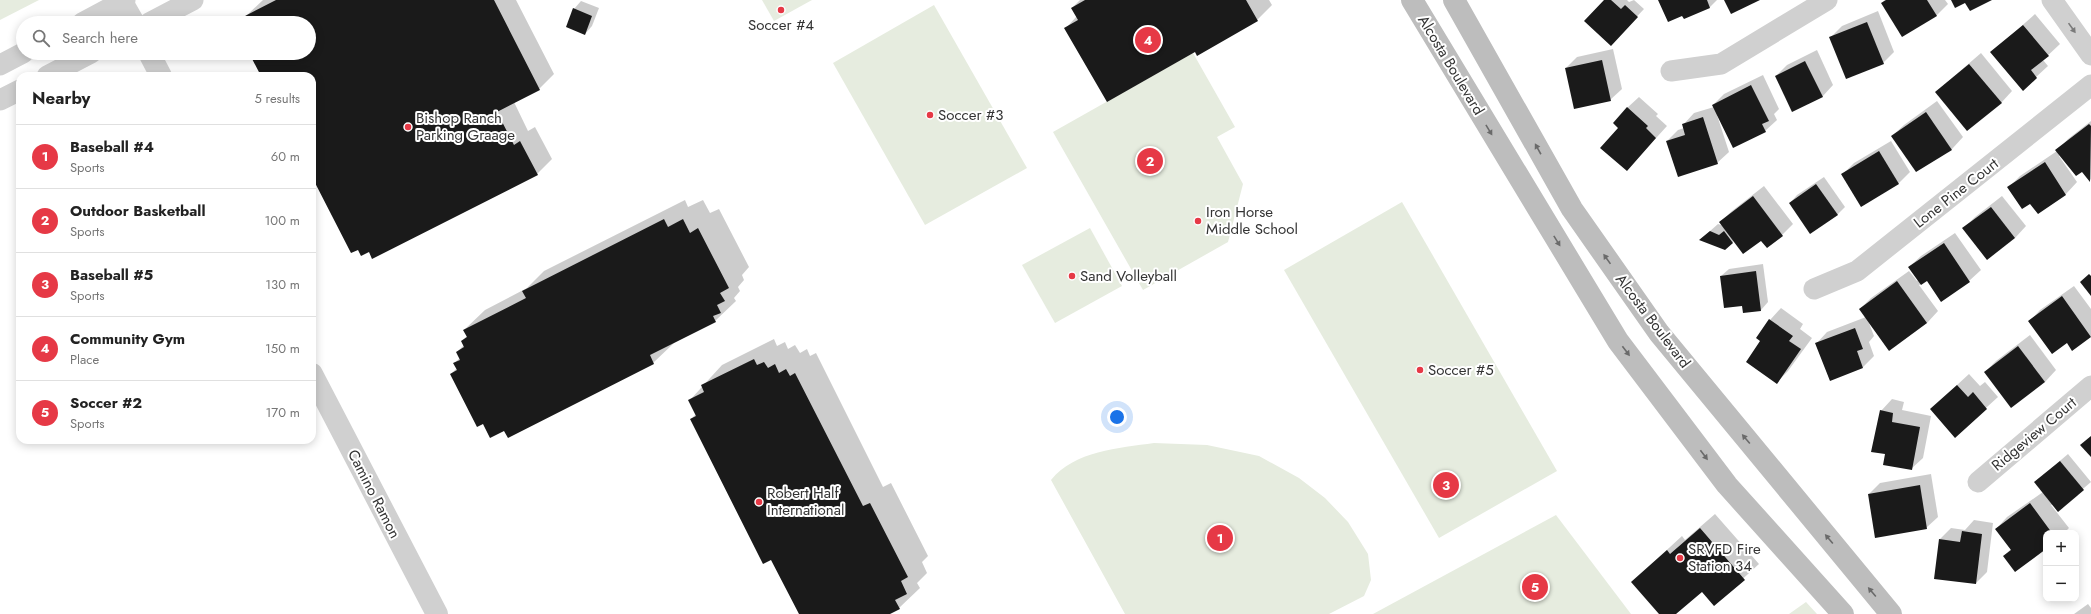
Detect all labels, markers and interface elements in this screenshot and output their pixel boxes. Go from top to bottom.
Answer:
marker: Soccer #4 [776,5,786,15]
street label: Alcosta Boulevard [1412,11,1490,119]
place label: Soccer #4 [748,14,814,36]
search box [16,16,316,60]
one-way arrow [2068,22,2076,33]
pin: 4 [1135,25,1161,55]
icon: search [30,27,52,49]
text: Search here [62,27,138,49]
text: Nearby [32,86,90,110]
text: 5 results [254,89,300,108]
place label: Soccer #3 [938,104,1003,126]
place label: Bishop Ranch Parking Graage [416,107,515,146]
marker: Soccer #3 [925,110,935,120]
marker: Bishop Ranch Parking Graage [403,122,413,132]
one-way arrow [1486,124,1493,136]
text: Baseball #4 [70,136,154,158]
one-way arrow [1535,143,1542,155]
pin: 2 [1137,146,1163,176]
text: 1 [42,147,48,166]
text: 60 m [271,147,300,166]
street label: Lone Pine Court [1909,153,2003,233]
text: Sports [70,158,104,177]
text: Outdoor Basketball [70,200,205,222]
place label: Iron Horse Middle School [1206,201,1298,240]
text: 2 [41,211,49,230]
text: 100 m [265,211,300,230]
marker: Iron Horse Middle School [1193,216,1203,226]
text: Sports [70,222,104,241]
one-way arrow [1553,236,1561,246]
one-way arrow [1603,254,1611,264]
text: Baseball #5 [70,264,153,286]
place label: Sand Volleyball [1080,265,1177,287]
street label: Alcosta Boulevard [1610,269,1696,373]
marker: Sand Volleyball [1067,271,1077,281]
text: 3 [41,275,49,294]
text: 130 m [265,275,300,294]
text: Sports [70,286,104,305]
text: Community Gym [70,328,185,350]
text: 4 [40,339,50,358]
text: 150 m [265,339,300,358]
one-way arrow [1622,346,1630,356]
text: Place [70,350,99,369]
place label: Soccer #5 [1428,359,1494,381]
marker: Soccer #5 [1415,365,1425,375]
text: Soccer #2 [70,392,142,414]
street label: Ridgeview Court [1987,392,2081,476]
text: 5 [41,403,49,422]
text: 170 m [265,403,300,422]
your location [1107,407,1127,427]
text: Sports [70,414,104,433]
one-way arrow [1742,434,1751,445]
street label: Camino Ramon [342,446,406,542]
one-way arrow [1700,449,1709,460]
pin: 3 [1433,470,1459,500]
place label: Robert Half International [767,482,844,521]
marker: Robert Half International [754,497,764,507]
pin: 1 [1207,523,1233,553]
map controls [2043,530,2079,602]
button: + [2043,530,2079,566]
one-way arrow [1825,534,1834,545]
place label: SRVFD Fire Station 34 [1688,538,1761,577]
marker: SRVFD Fire Station 34 [1675,553,1685,563]
button: − [2043,566,2079,602]
pin: 5 [1522,572,1548,602]
one-way arrow [1868,586,1877,597]

